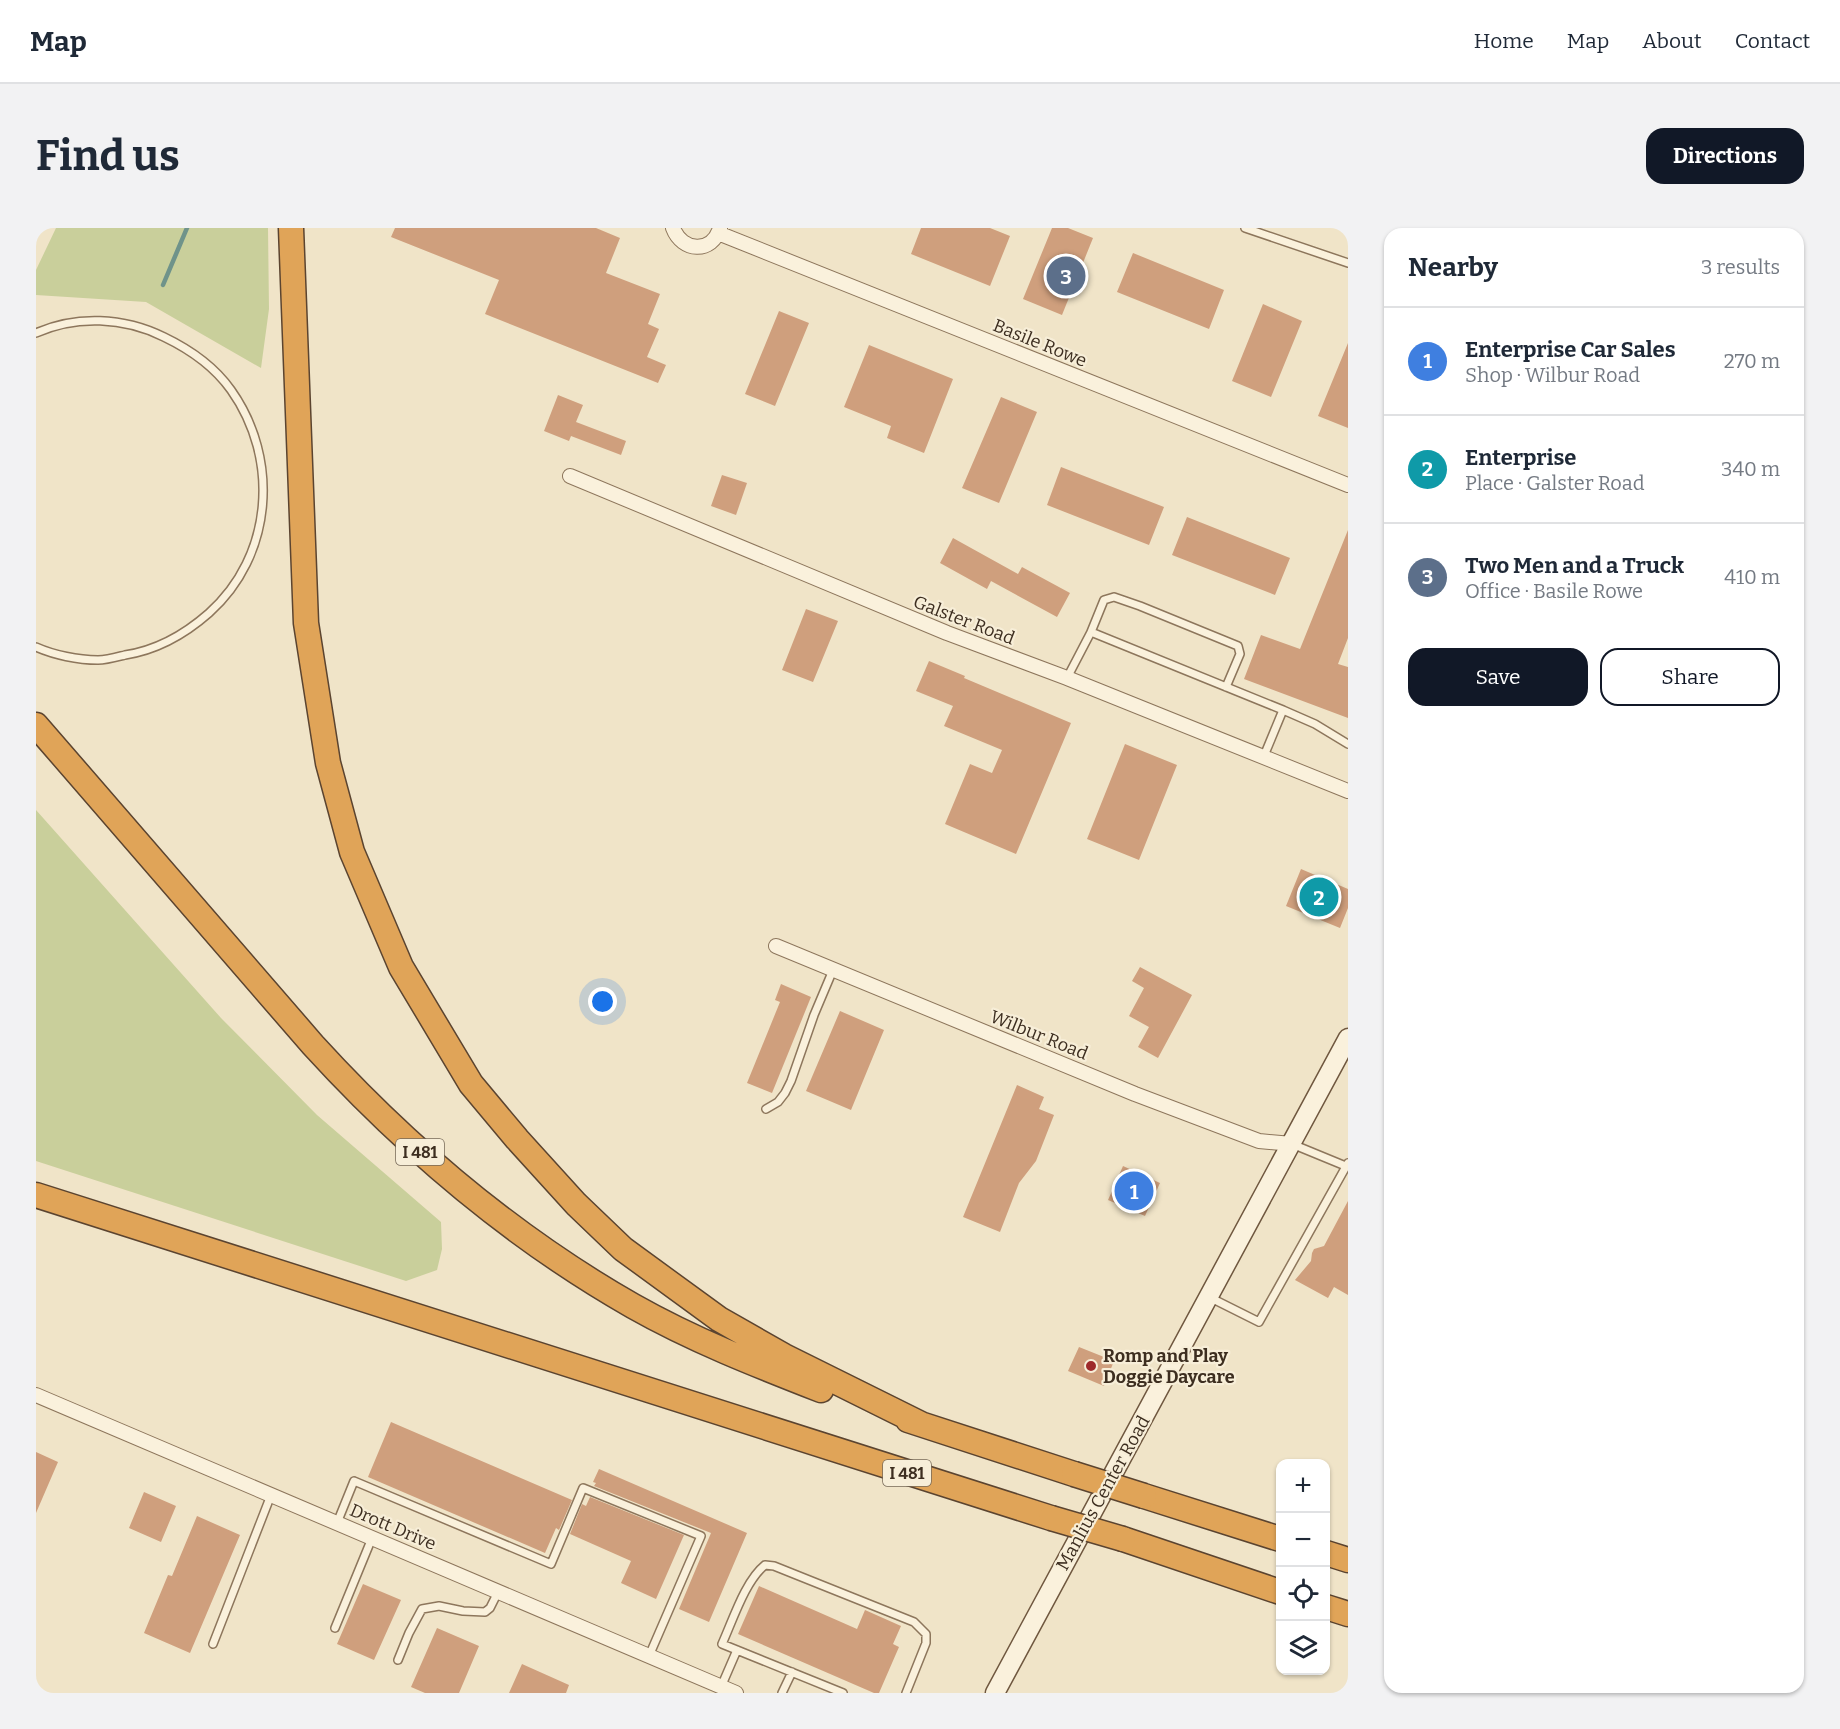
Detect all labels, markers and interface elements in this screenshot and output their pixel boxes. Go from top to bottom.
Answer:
text: Map [30,25,87,58]
text: Home [1474,28,1534,54]
text: Map [1567,28,1609,54]
text: About [1642,28,1702,54]
text: Contact [1735,28,1810,54]
button: Directions [1646,128,1804,184]
text: Find us [36,131,180,181]
text: Nearby [1408,252,1498,283]
pin: 3 [1046,254,1086,298]
text: 3 results [1701,255,1780,279]
street label: Basile Rowe [990,314,1090,372]
text: Enterprise Car Sales [1465,336,1675,363]
text: 1 [1423,349,1432,373]
text: 270 m [1724,349,1780,373]
text: Shop · Wilbur Road [1465,363,1640,387]
text: Enterprise [1465,444,1576,471]
text: 2 [1422,457,1433,481]
text: 340 m [1721,457,1780,481]
text: Place · Galster Road [1465,471,1645,495]
text: Two Men and a Truck [1465,552,1684,579]
text: 3 [1422,565,1433,589]
text: 410 m [1724,565,1780,589]
text: Office · Basile Rowe [1465,579,1643,603]
street label: Galster Road [910,591,1018,649]
button: Save [1408,648,1588,706]
button: Share [1600,648,1780,706]
pin: 2 [1300,874,1338,920]
your location [588,987,617,1016]
street label: Wilbur Road [987,1005,1091,1065]
road number: I 481 [396,1139,444,1165]
pin: 1 [1114,1168,1154,1214]
place label: Romp and Play Doggie Daycare [1103,1345,1235,1388]
marker: Romp and Play Doggie Daycare [1084,1359,1098,1373]
street label: Manlius Center Road [1051,1412,1155,1574]
map controls [1276,1459,1330,1675]
button: + [1276,1459,1330,1513]
road number: I 481 [883,1460,931,1486]
street label: Drott Drive [347,1499,439,1555]
button: − [1276,1513,1330,1567]
button: locate [1276,1567,1330,1621]
button: layers [1276,1621,1330,1675]

